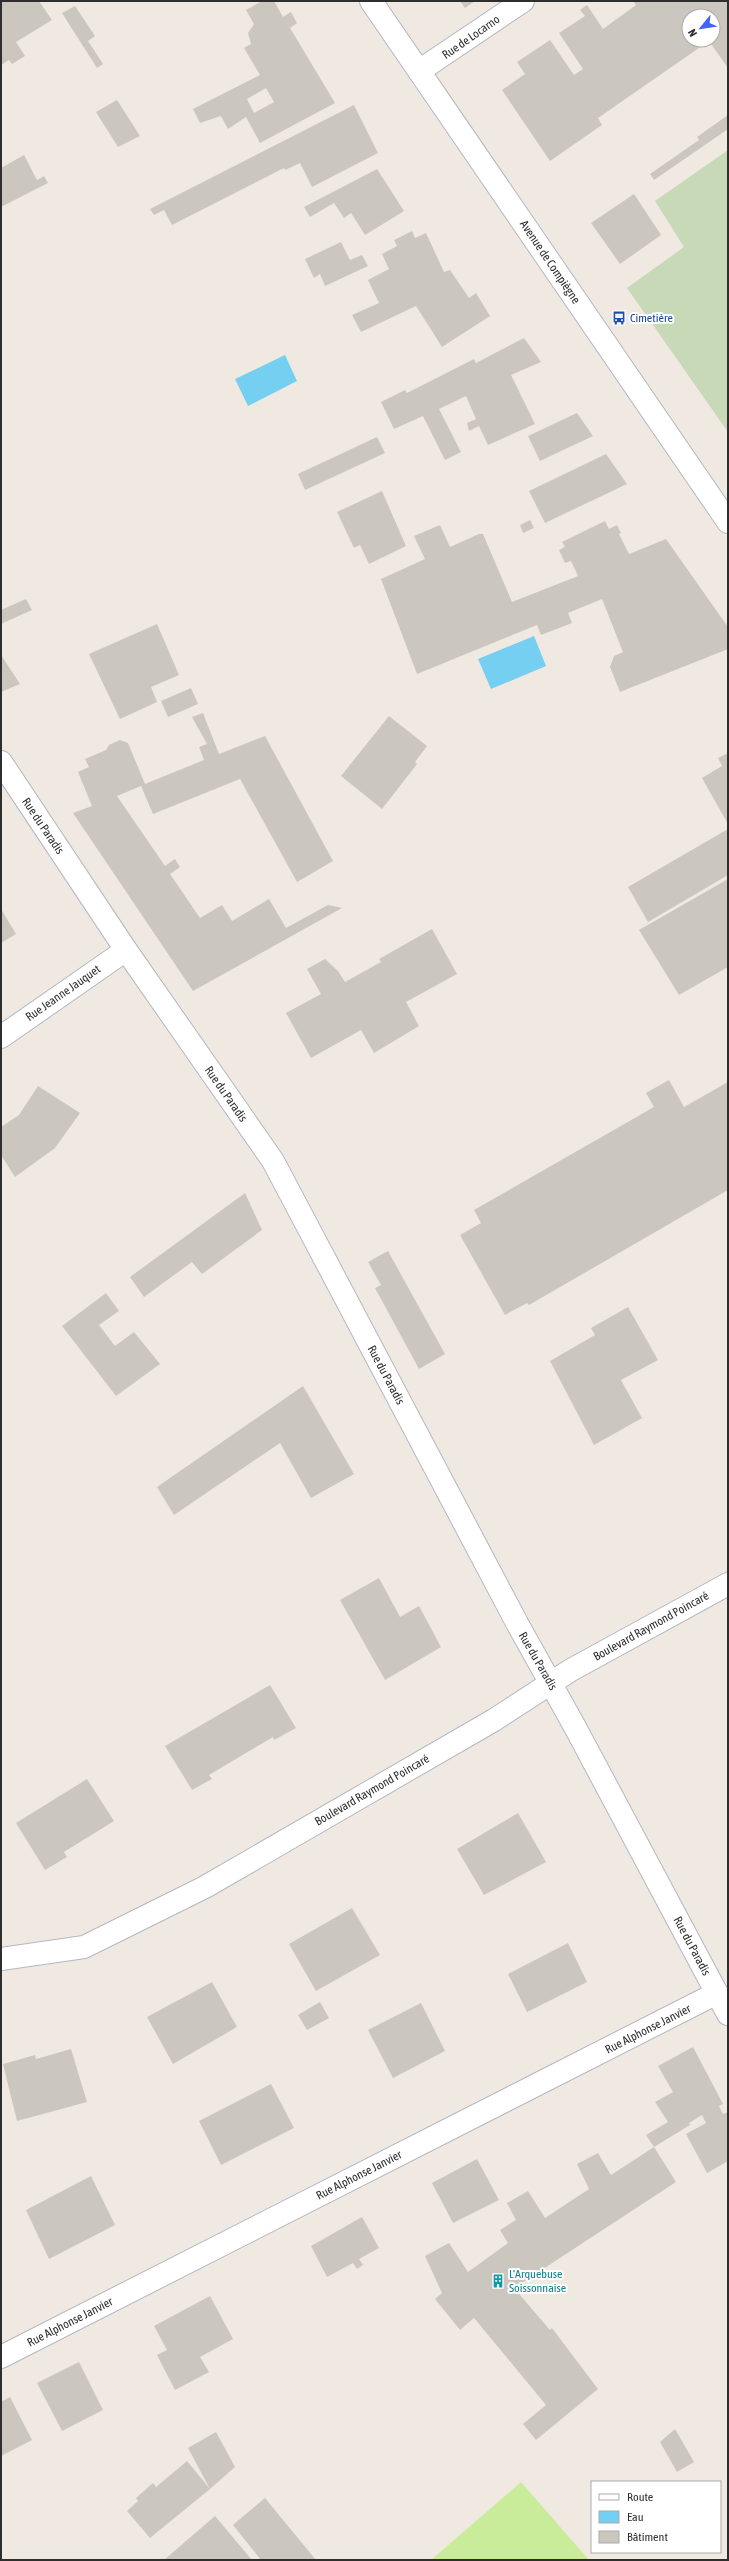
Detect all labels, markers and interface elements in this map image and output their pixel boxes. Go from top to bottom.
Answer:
north arrow [681,8,721,48]
street label: Rue de Locarno [440,12,503,62]
text: N [686,27,699,39]
street label: Avenue de Compiègne [517,218,583,306]
bus stop icon: Cimetière [611,310,627,326]
place label: Cimetière [630,311,673,325]
street label: Rue du Paradis [19,795,67,857]
street label: Rue Jeanne Jauquet [23,962,104,1024]
street label: Rue du Paradis [202,1063,250,1125]
street label: Rue du Paradis [365,1343,407,1407]
street label: Boulevard Raymond Poincaré [591,1588,711,1664]
street label: Rue du Paradis [516,1629,560,1693]
street label: Boulevard Raymond Poincaré [312,1752,432,1828]
street label: Rue du Paradis [671,1914,713,1978]
street label: Rue Alphonse Janvier [603,2001,694,2057]
street label: Rue Alphonse Janvier [314,2147,405,2203]
place label: L'Arquebuse Soissonnaise [509,2267,566,2295]
building icon: L'Arquebuse Soissonnaise [490,2273,506,2289]
street label: Rue Alphonse Janvier [25,2294,116,2350]
legend [591,2481,721,2553]
text: Route [627,2490,653,2504]
text: Eau [627,2510,644,2524]
text: Bâtiment [627,2530,668,2544]

